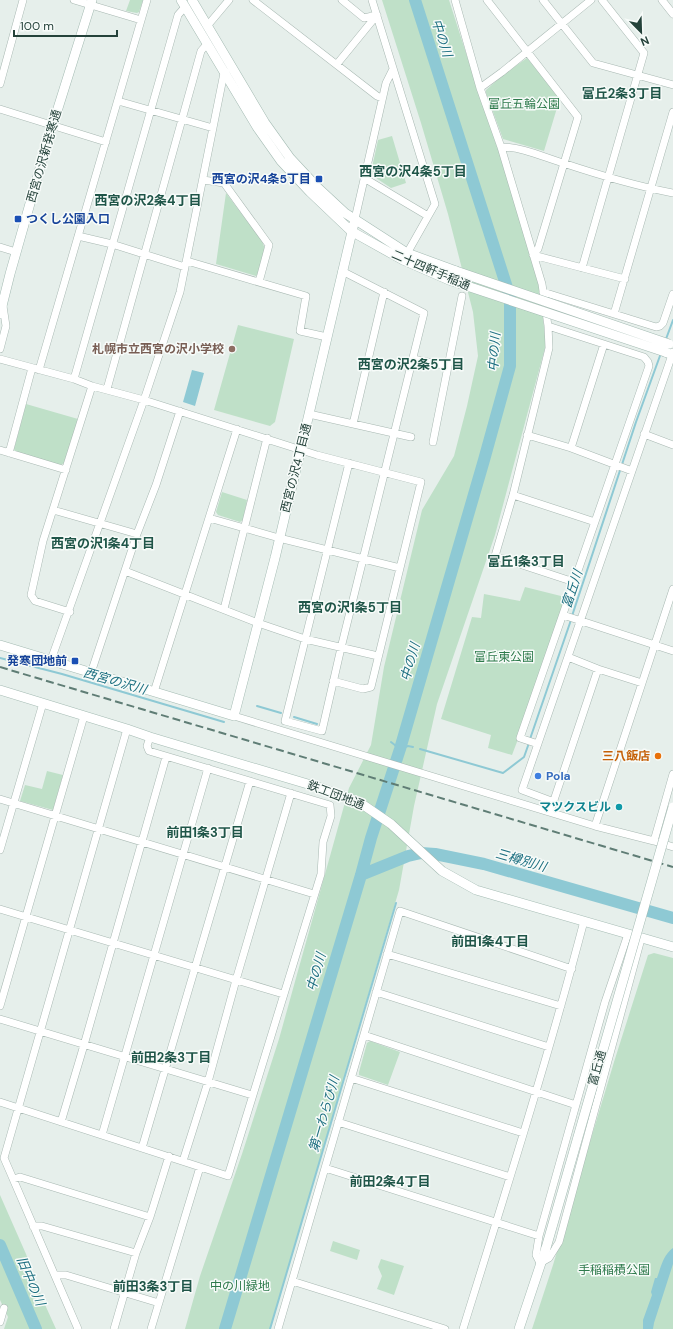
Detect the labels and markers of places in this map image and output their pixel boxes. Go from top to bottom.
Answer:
place label: 西宮の沢4条5丁目 [212,171,311,187]
marker: 西宮の沢4条5丁目 [314,174,324,184]
place label: つくし公園入口 [26,211,110,227]
marker: つくし公園入口 [13,214,23,224]
place label: 札幌市立西宮の沢小学校 [92,341,224,357]
marker: 札幌市立西宮の沢小学校 [227,344,237,354]
place label: 発寒団地前 [7,653,67,669]
marker: 発寒団地前 [70,656,80,666]
place label: 三八飯店 [602,748,650,764]
marker: 三八飯店 [653,751,663,761]
place label: Pola [546,768,571,784]
marker: Pola [533,771,543,781]
place label: マツクスビル [539,799,611,815]
marker: マツクスビル [614,802,624,812]

